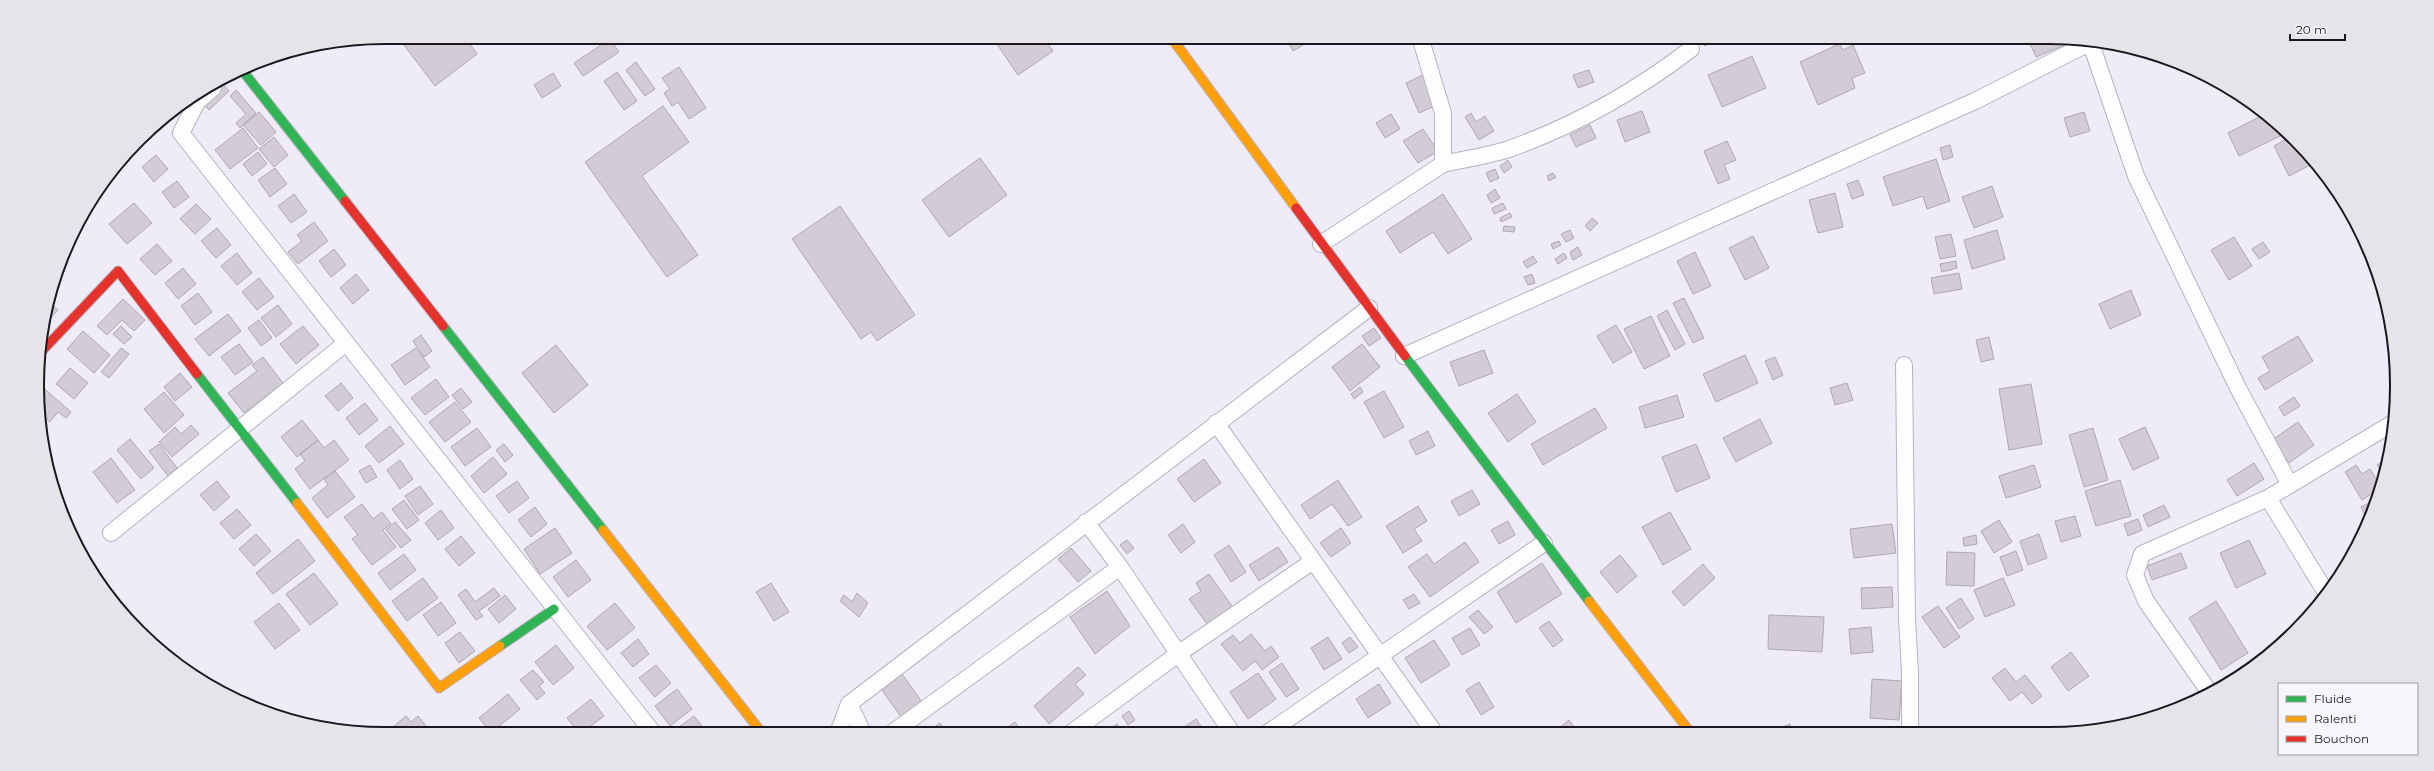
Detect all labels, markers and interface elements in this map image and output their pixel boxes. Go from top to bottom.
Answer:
scale bar [2290,16,2345,42]
text: 20 m [2296,22,2327,37]
legend [2278,683,2418,755]
text: Fluide [2314,691,2352,706]
text: Ralenti [2314,711,2356,726]
text: Bouchon [2314,731,2369,746]

